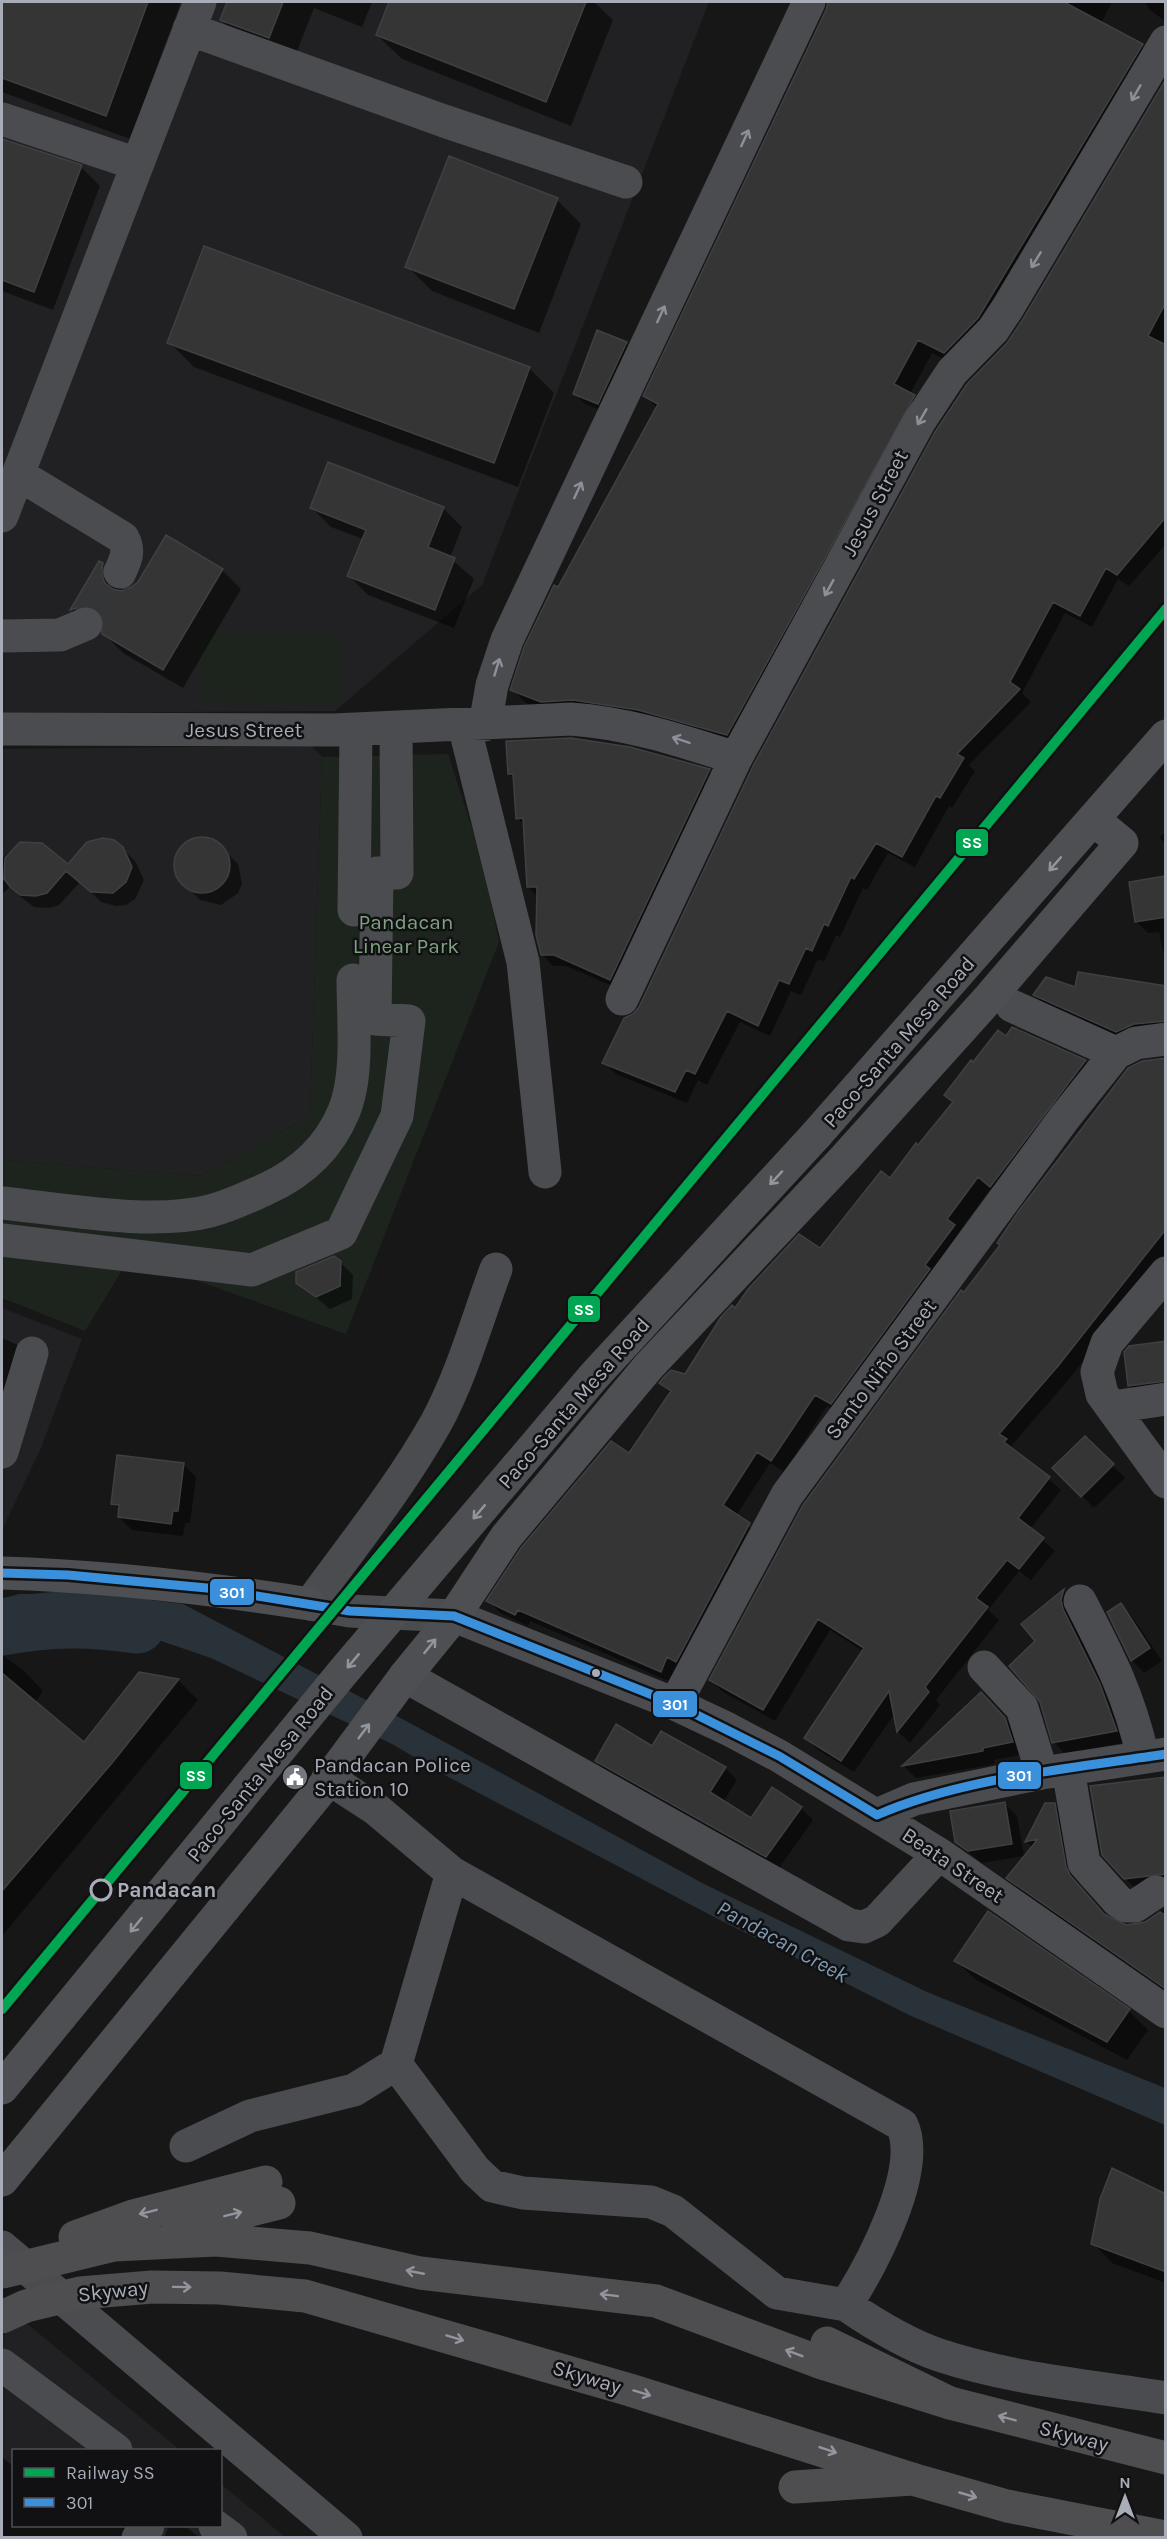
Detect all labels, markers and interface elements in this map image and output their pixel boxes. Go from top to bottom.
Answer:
one-way arrow [1130,84,1142,101]
one-way arrow [739,129,751,147]
one-way arrow [1030,251,1042,268]
one-way arrow [656,305,668,323]
one-way arrow [915,408,927,425]
street label: Jesus Street [837,446,913,560]
one-way arrow [572,482,584,500]
one-way arrow [823,579,835,596]
one-way arrow [492,658,503,677]
street label: Jesus Street [186,718,302,742]
one-way arrow [672,734,691,745]
line badge: SS [955,828,989,857]
text: SS [962,833,982,852]
one-way arrow [1048,856,1062,871]
park label: Pandacan Linear Park [353,910,459,958]
street label: Paco-Santa Mesa Road [818,952,980,1132]
one-way arrow [770,1170,784,1185]
street label: Santo Niño Street [821,1294,941,1444]
line badge: SS [567,1295,601,1323]
text: SS [574,1300,594,1319]
street label: Paco-Santa Mesa Road [493,1313,655,1493]
one-way arrow [472,1504,486,1519]
line badge: 301 [209,1578,255,1606]
text: 301 [219,1583,245,1602]
one-way arrow [423,1638,436,1654]
one-way arrow [346,1653,360,1668]
unlabelled marker [590,1667,602,1679]
street label: Paco-Santa Mesa Road [182,1681,338,1867]
line badge: 301 [652,1690,698,1718]
text: 301 [662,1695,688,1714]
one-way arrow [357,1724,370,1740]
place label: Pandacan Police Station 10 [314,1753,471,1801]
line badge: SS [179,1761,213,1790]
line badge: 301 [997,1761,1042,1790]
public building icon: Pandacan Police Station 10 [280,1762,310,1792]
text: SS [186,1766,206,1785]
text: 301 [1006,1766,1032,1785]
street label: Beata Street [898,1822,1008,1908]
place label: Pandacan [117,1878,216,1902]
marker: Pandacan [90,1879,112,1901]
water label: Pandacan Creek [712,1895,853,1989]
one-way arrow [129,1916,142,1932]
one-way arrow [139,2207,158,2219]
one-way arrow [223,2208,242,2220]
one-way arrow [406,2266,426,2277]
street label: Skyway [77,2275,150,2307]
one-way arrow [172,2282,192,2293]
one-way arrow [600,2289,619,2300]
one-way arrow [445,2333,464,2344]
one-way arrow [785,2347,804,2358]
street label: Skyway [550,2355,624,2399]
one-way arrow [632,2389,651,2400]
one-way arrow [998,2412,1017,2423]
street label: Skyway [1037,2415,1111,2457]
one-way arrow [818,2446,837,2457]
legend [12,2449,222,2527]
text: Railway SS [66,2462,155,2484]
north arrow [1095,2467,1155,2527]
text: N [1119,2473,1131,2492]
one-way arrow [958,2490,977,2501]
text: 301 [66,2492,93,2514]

